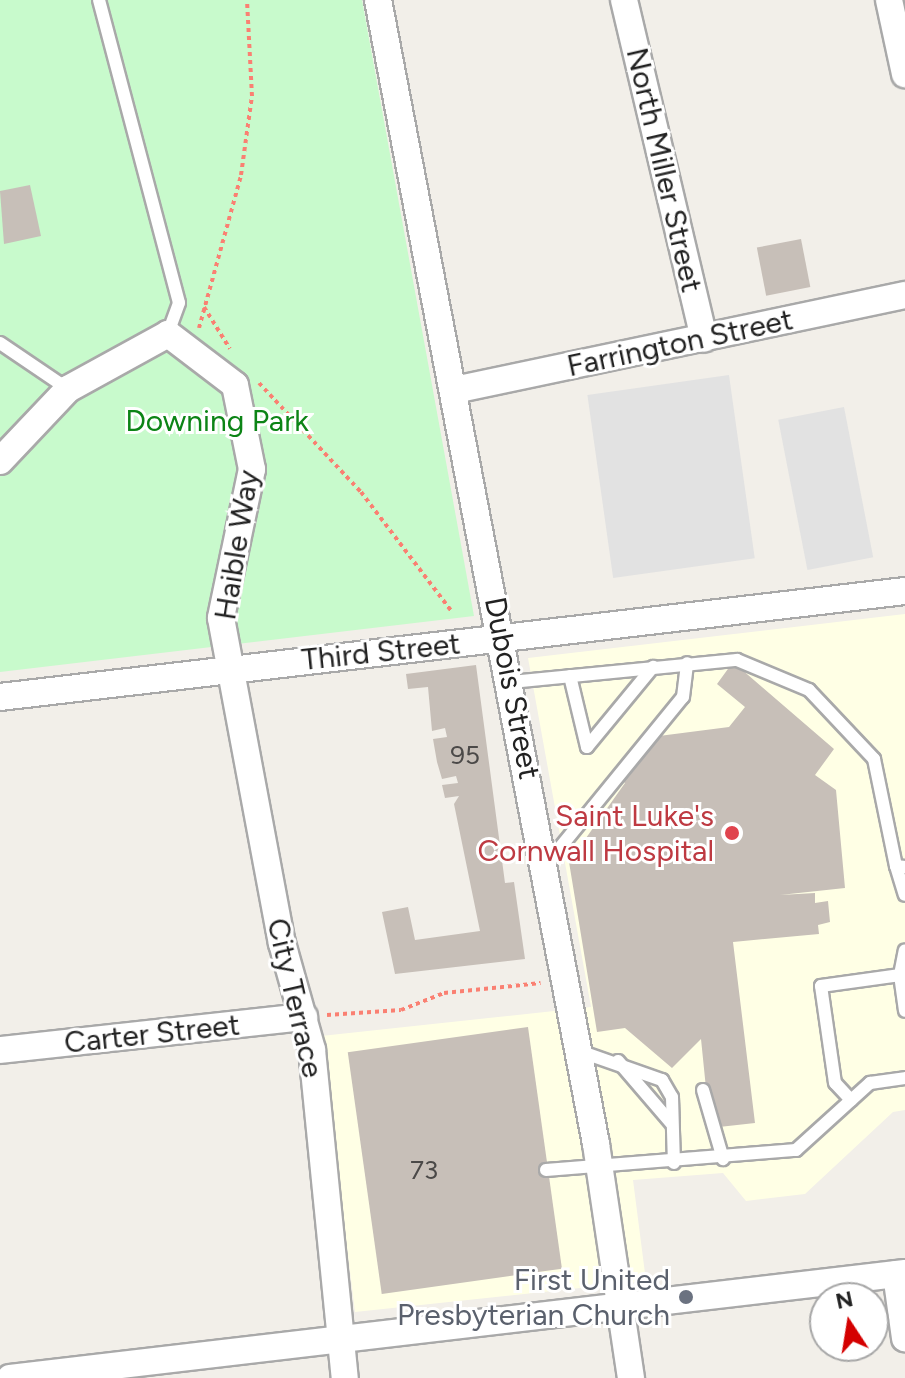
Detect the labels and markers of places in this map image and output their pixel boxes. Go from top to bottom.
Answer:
place label: Saint Luke's Cornwall Hospital [477,798,714,868]
marker: Saint Luke's Cornwall Hospital [721,822,743,844]
place label: First United Presbyterian Church [397,1262,670,1332]
marker: First United Presbyterian Church [677,1288,695,1306]

